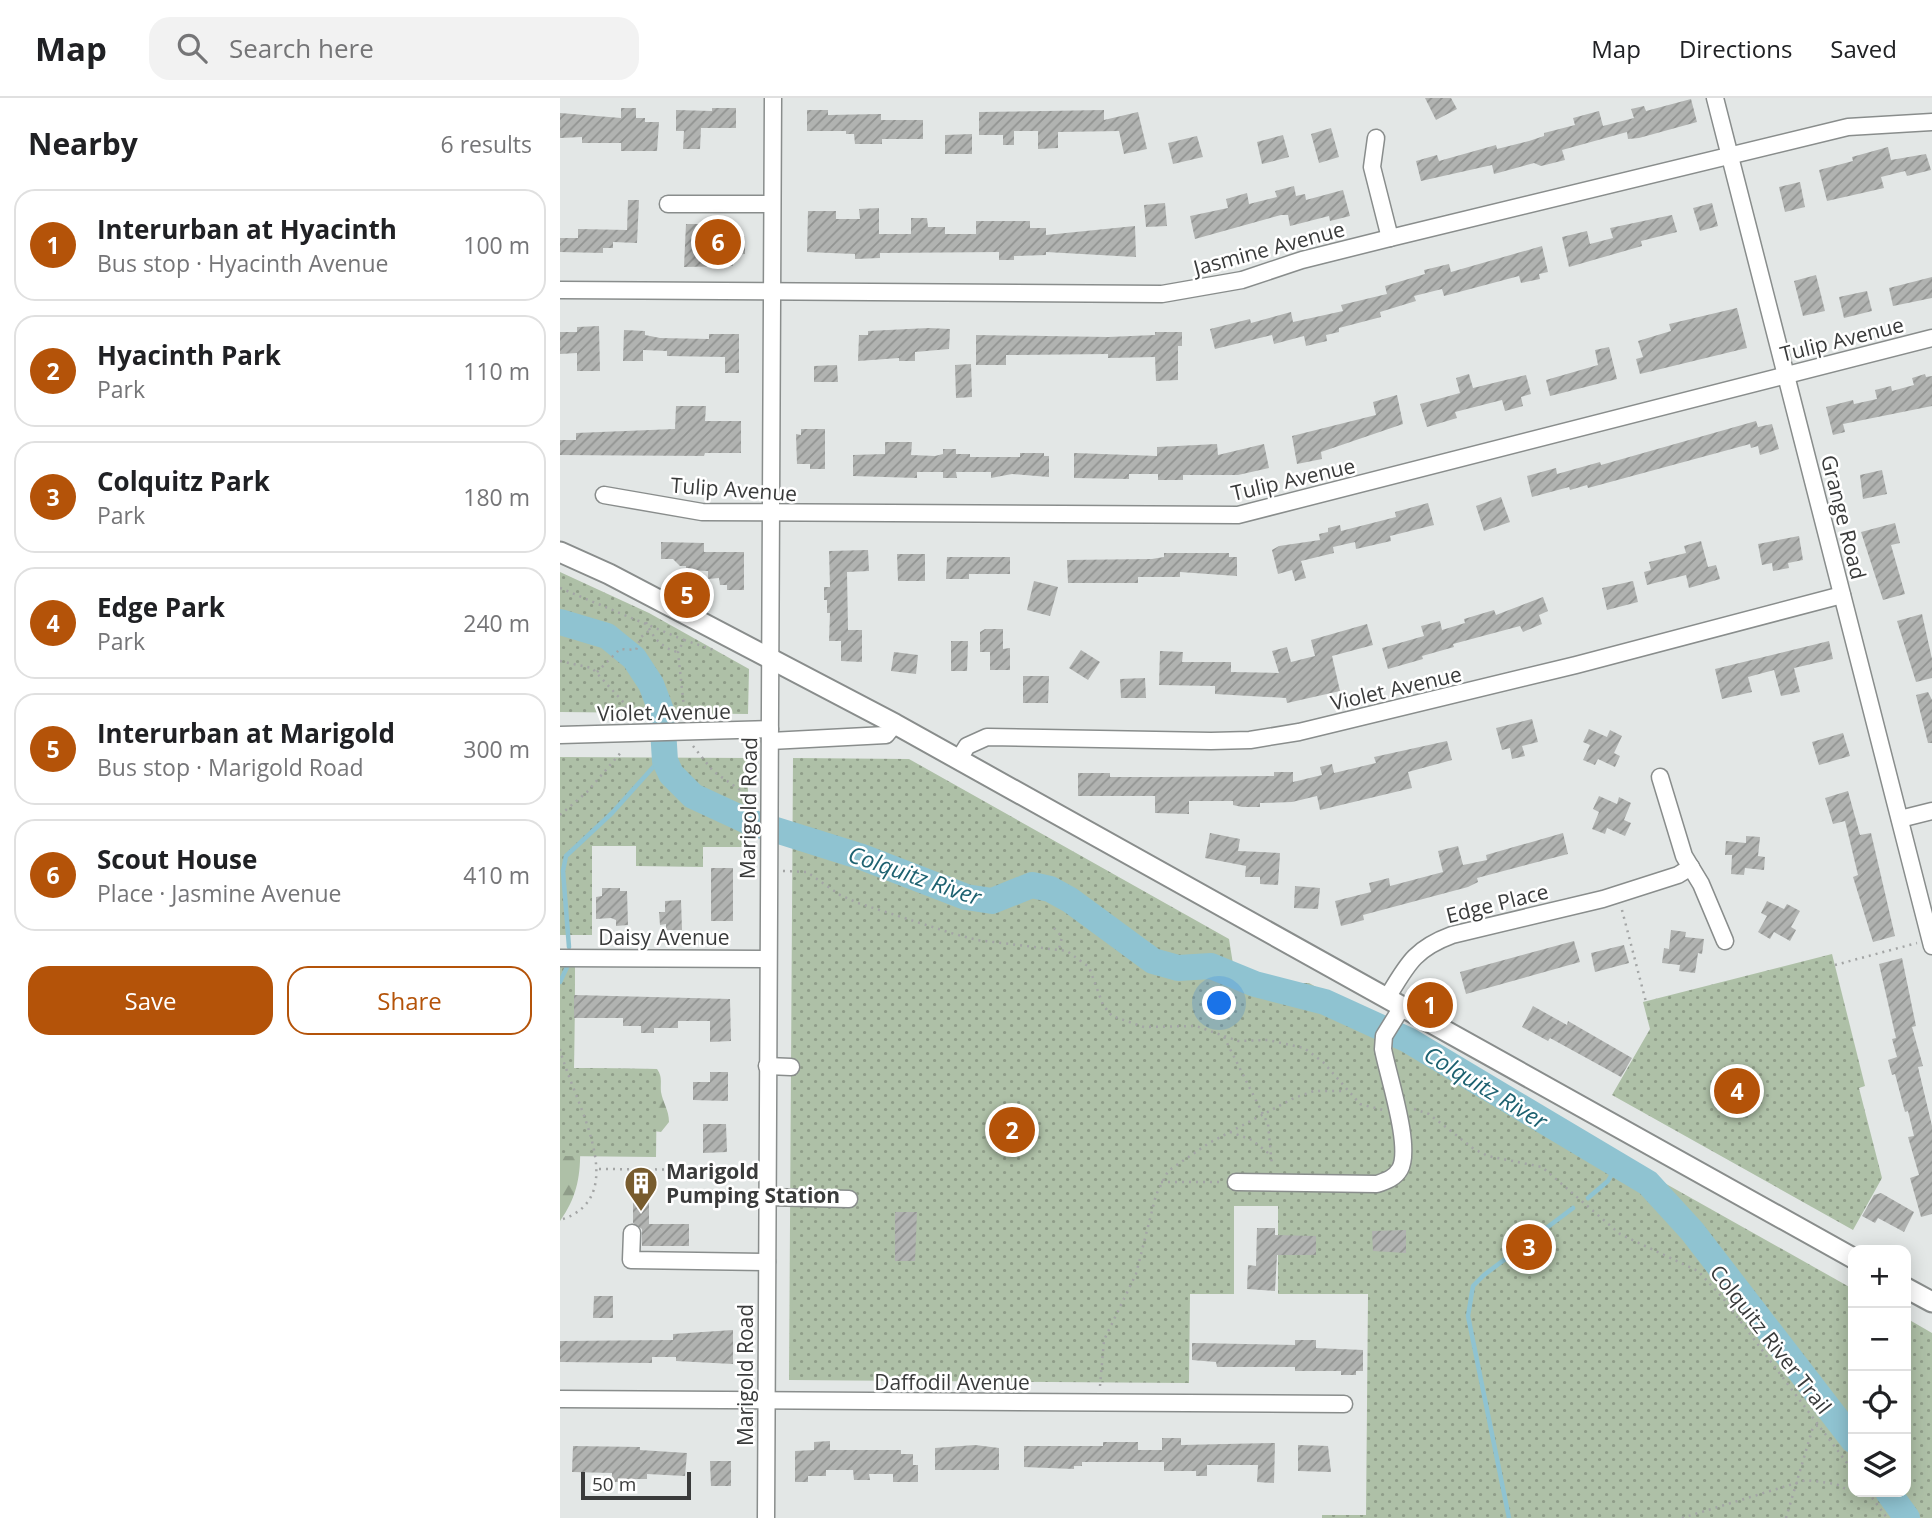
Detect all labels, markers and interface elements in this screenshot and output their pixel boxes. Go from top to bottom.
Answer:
search box [149,17,639,80]
text: Map [35,26,107,71]
icon: search [173,29,211,67]
text: Search here [229,30,374,66]
text: Map [1591,32,1641,65]
text: Directions [1679,32,1792,65]
text: Saved [1830,32,1897,65]
text: Nearby [28,123,138,164]
text: 6 results [441,128,532,160]
text: Interurban at Hyacinth [97,211,397,247]
street label: Jasmine Avenue [1188,214,1348,282]
pin: 6 [695,216,741,268]
text: 1 [46,229,60,261]
text: 100 m [463,229,530,261]
text: Bus stop · Hyacinth Avenue [97,247,389,279]
street label: Tulip Avenue [1777,310,1907,368]
text: Hyacinth Park [97,337,281,373]
text: 2 [46,355,60,387]
text: 110 m [463,355,530,387]
text: Park [97,373,145,405]
street label: Tulip Avenue [1228,451,1358,507]
street label: Grange Road [1815,452,1873,582]
text: Colquitz Park [97,463,270,499]
street label: Tulip Avenue [670,471,798,507]
text: 3 [46,481,60,513]
text: 180 m [463,481,530,513]
text: Park [97,499,145,531]
pin: 5 [664,569,710,621]
text: Edge Park [97,589,225,625]
text: 4 [46,607,60,639]
text: 240 m [463,607,530,639]
text: Park [97,625,145,657]
street label: Violet Avenue [1328,659,1464,717]
street label: Violet Avenue [597,697,731,727]
text: Interurban at Marigold [97,715,395,751]
text: 5 [46,733,60,765]
text: 300 m [463,733,530,765]
street label: Marigold Road [733,737,763,879]
text: Bus stop · Marigold Road [97,751,364,783]
water label: Colquitz River [844,837,987,913]
text: Scout House [97,841,257,877]
text: 6 [46,859,60,891]
text: 410 m [463,859,530,891]
text: Place · Jasmine Avenue [97,877,341,909]
street label: Edge Place [1443,877,1551,929]
street label: Daisy Avenue [598,923,730,951]
button: Save [28,966,273,1035]
button: Share [287,966,532,1035]
pin: 1 [1407,979,1453,1031]
your location [1202,986,1236,1020]
water label: Colquitz River [1418,1038,1554,1137]
pin: 4 [1714,1065,1760,1117]
pin: 2 [989,1104,1035,1156]
place label: Marigold Pumping Station [666,1157,840,1209]
building icon: Marigold Pumping Station [622,1164,660,1213]
pin: 3 [1506,1221,1552,1273]
map controls [1848,1245,1911,1497]
button: + [1848,1245,1911,1308]
street label: Colquitz River Trail [1704,1259,1838,1419]
street label: Marigold Road [731,1304,759,1446]
button: − [1848,1308,1911,1371]
street label: Daffodil Avenue [874,1368,1030,1396]
button: locate [1848,1371,1911,1434]
button: layers [1848,1434,1911,1497]
scale bar [581,1469,691,1501]
text: 50 m [592,1471,636,1497]

